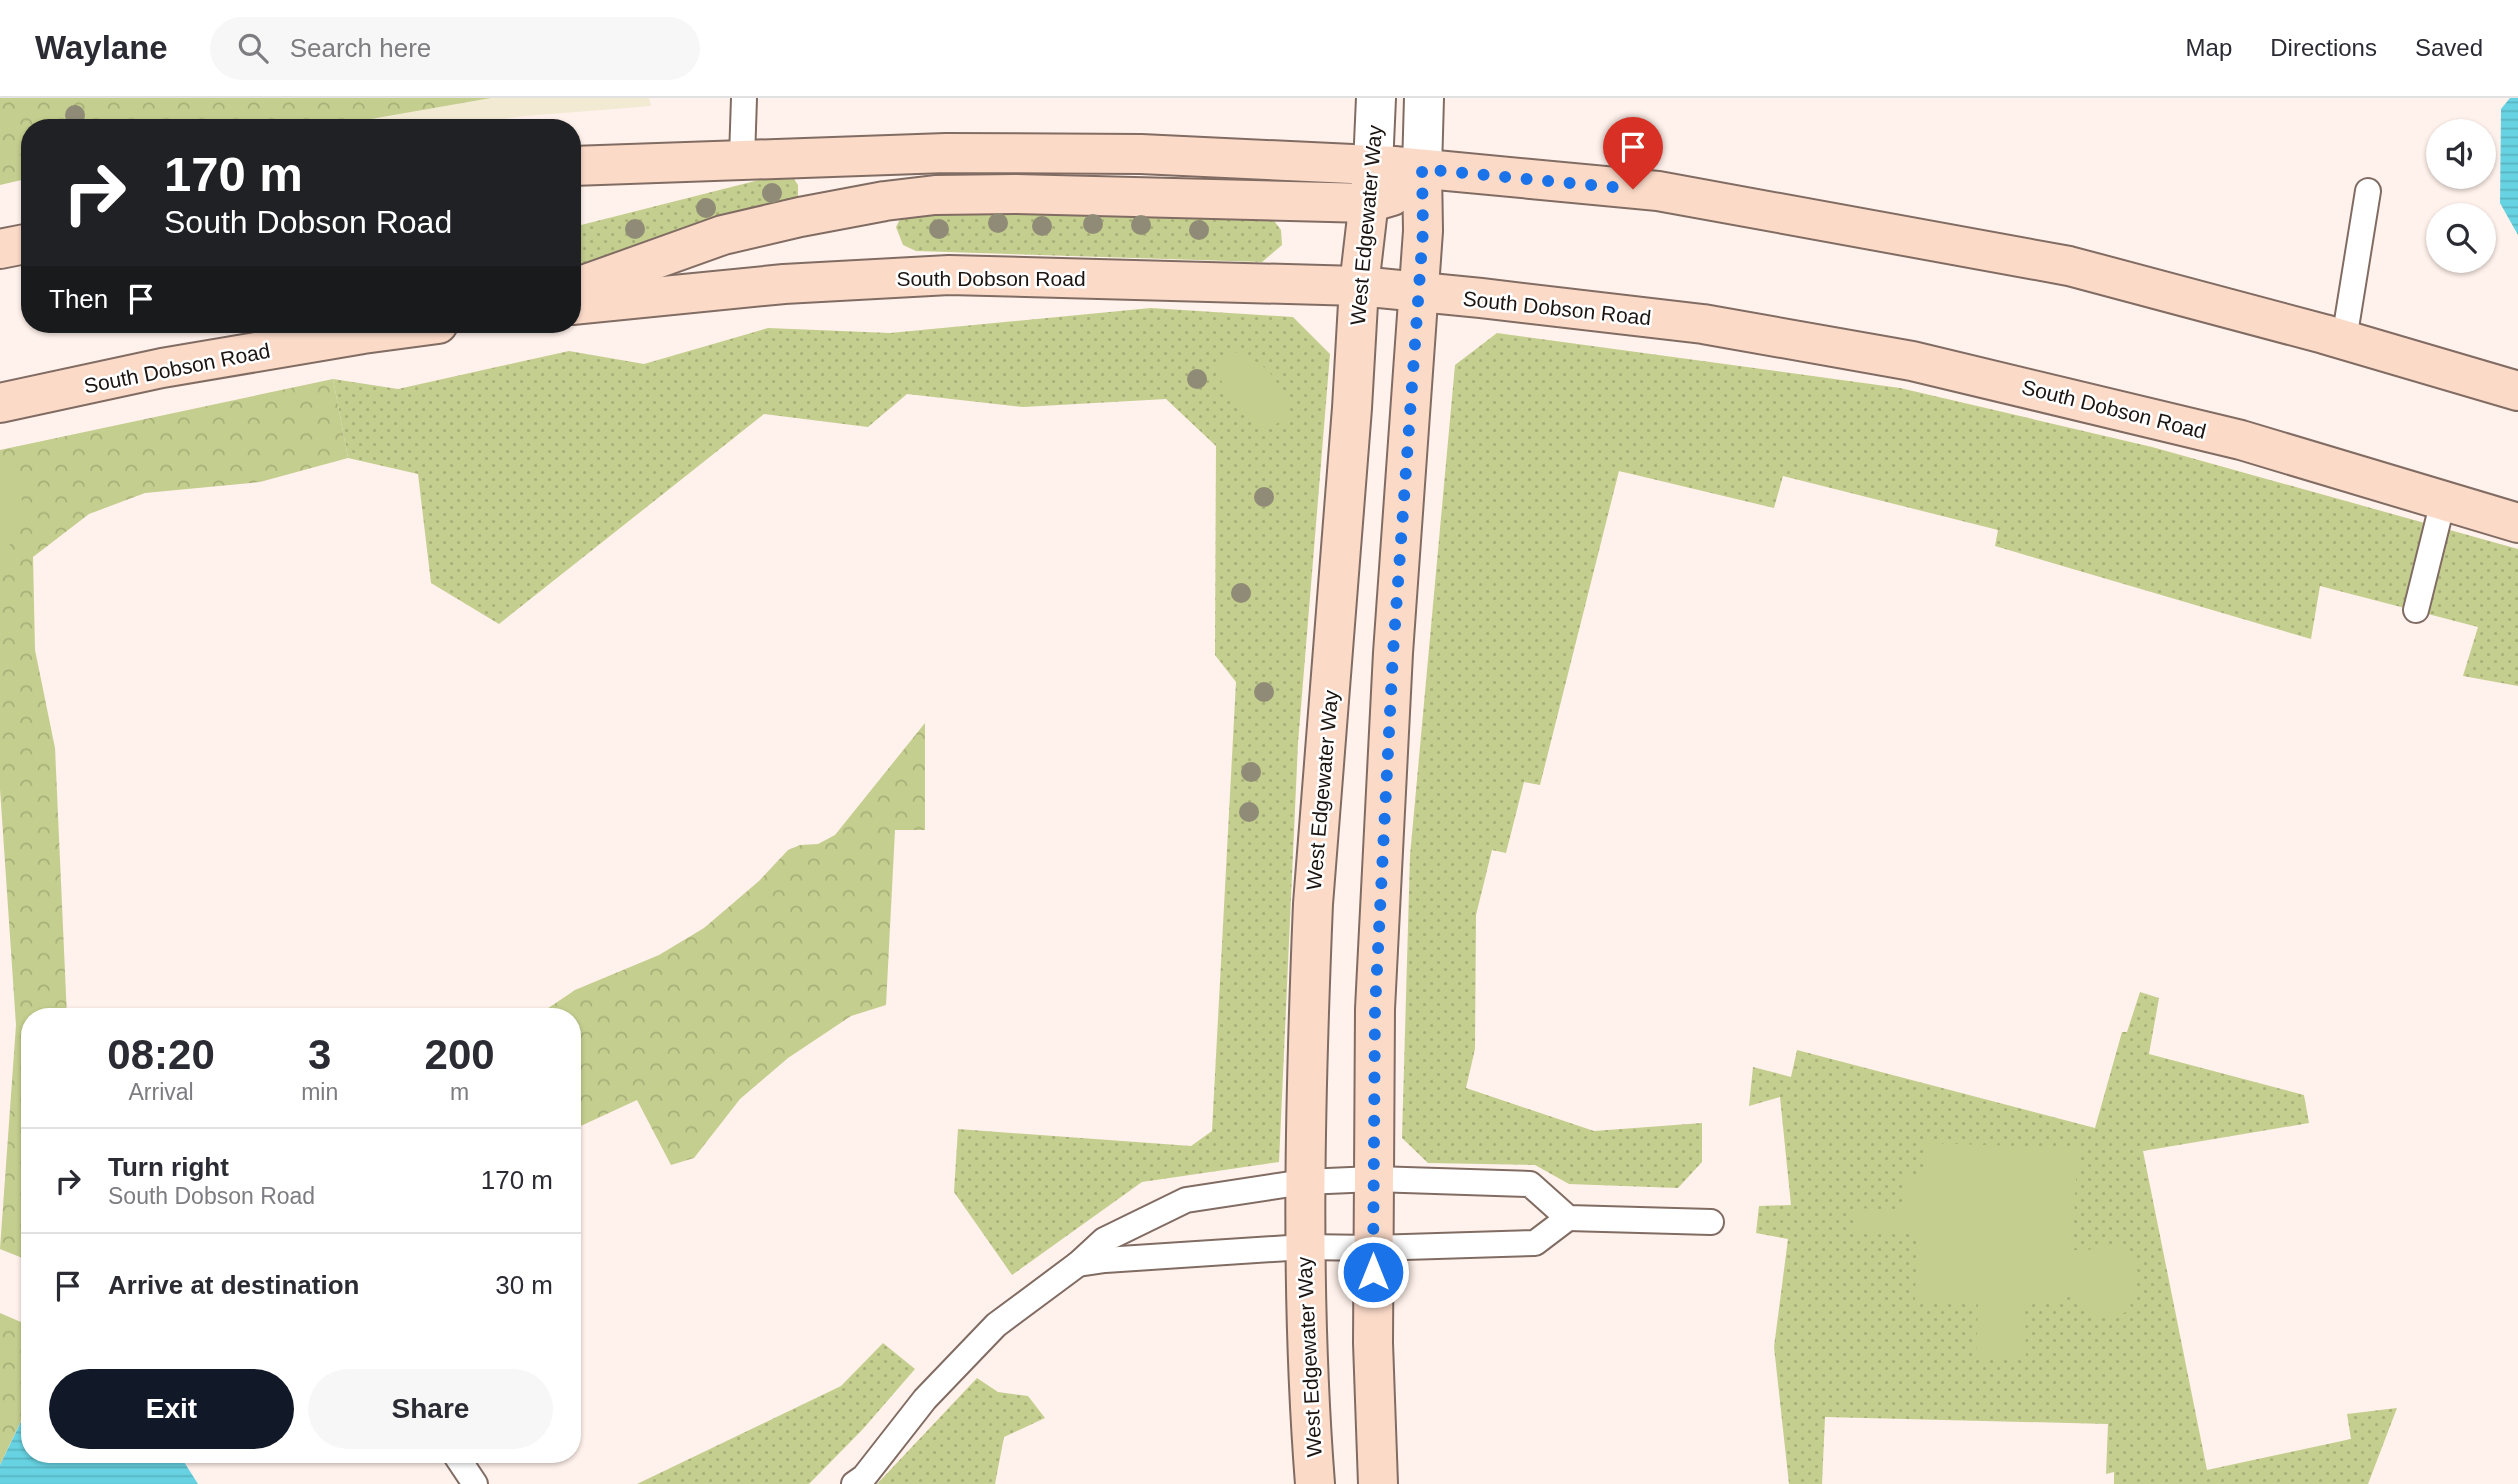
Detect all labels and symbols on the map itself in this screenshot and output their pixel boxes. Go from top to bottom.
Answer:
pin [1603,117,1663,189]
street label: West Edgewater Way [1346,124,1386,326]
street label: South Dobson Road [896,267,1086,290]
street label: South Dobson Road [1462,287,1652,329]
street label: South Dobson Road [82,339,272,397]
street label: South Dobson Road [2019,375,2209,443]
street label: West Edgewater Way [1302,689,1342,891]
position arrow [1336,1235,1410,1309]
street label: West Edgewater Way [1292,1256,1326,1458]

